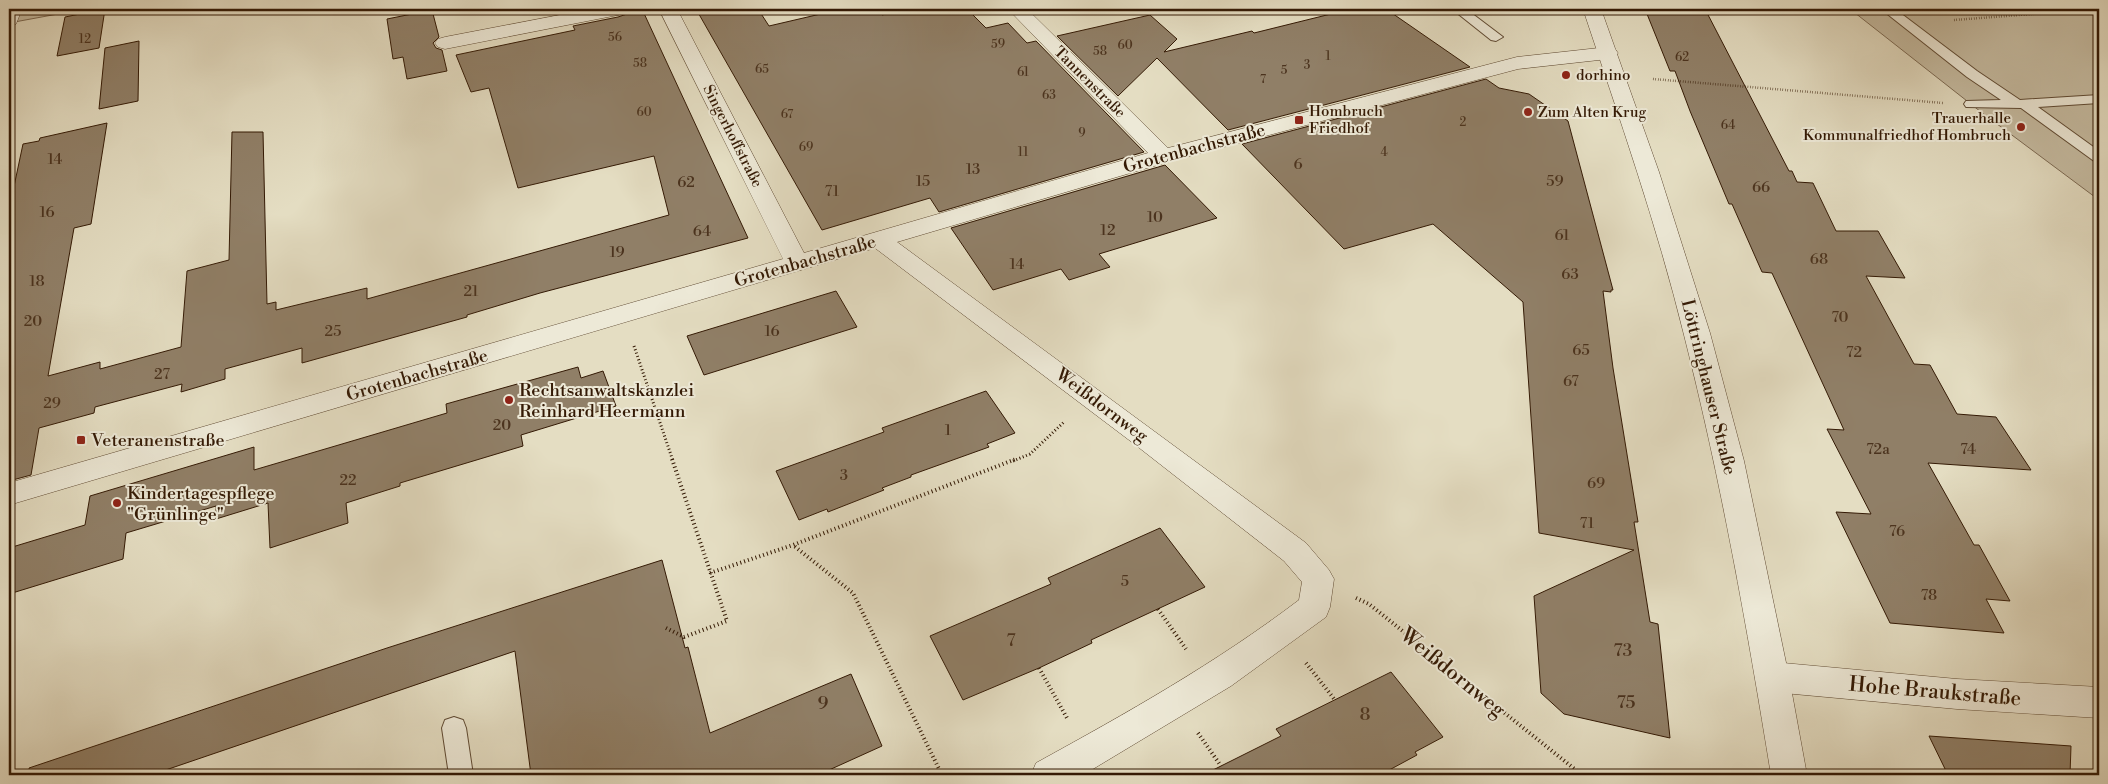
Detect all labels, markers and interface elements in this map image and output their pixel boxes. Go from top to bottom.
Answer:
house number: 56 [608,30,622,45]
house number: 12 [79,32,91,47]
house number: 59 [991,37,1005,52]
house number: 60 [1117,38,1133,53]
street label: Tannenstraße [1050,43,1129,122]
house number: 58 [1093,44,1107,59]
house number: 1 [1325,49,1331,64]
house number: 62 [1675,50,1689,65]
house number: 58 [633,56,647,71]
house number: 3 [1304,58,1311,73]
house number: 65 [755,62,769,77]
house number: 5 [1281,63,1288,78]
house number: 61 [1017,65,1030,80]
place label: dorhino [1576,66,1630,85]
marker: dorhino [1560,69,1572,81]
house number: 7 [1260,72,1266,87]
street label: Singerhoffstraße [698,82,767,191]
house number: 63 [1042,88,1056,103]
place label: Hombruch Friedhof [1309,102,1383,138]
place label: Zum Alten Krug [1538,103,1646,122]
house number: 60 [636,105,652,120]
marker: Zum Alten Krug [1522,106,1534,118]
house number: 67 [781,107,793,122]
place label: Trauerhalle Kommunalfriedhof Hombruch [1803,109,2011,145]
marker: Hombruch Friedhof [1293,114,1305,126]
house number: 2 [1460,115,1467,130]
street label: Grotenbachstraße [1120,118,1268,179]
house number: 64 [1721,118,1735,133]
marker: Trauerhalle Kommunalfriedhof Hombruch [2015,121,2027,133]
house number: 9 [1078,126,1086,141]
house number: 69 [799,140,813,155]
house number: 11 [1018,145,1029,160]
house number: 4 [1380,145,1388,160]
house number: 14 [48,150,62,169]
house number: 6 [1293,155,1303,174]
house number: 13 [966,160,980,179]
house number: 15 [916,172,930,191]
house number: 59 [1546,172,1564,191]
house number: 62 [677,173,695,192]
house number: 66 [1752,178,1770,197]
house number: 71 [825,182,840,201]
house number: 16 [39,203,55,222]
house number: 10 [1147,208,1163,227]
house number: 12 [1100,221,1116,240]
house number: 64 [693,222,711,241]
house number: 61 [1554,226,1570,245]
street label: Grotenbachstraße [732,230,879,293]
house number: 19 [609,243,625,262]
house number: 68 [1810,250,1828,269]
house number: 14 [1010,255,1024,274]
house number: 63 [1561,265,1579,284]
house number: 18 [29,272,45,291]
house number: 21 [463,282,479,301]
street label: Löttringhauser Straße [1676,297,1741,477]
house number: 70 [1831,308,1849,327]
house number: 20 [24,312,42,331]
house number: 25 [325,322,341,341]
house number: 16 [764,322,780,341]
house number: 65 [1572,341,1590,360]
house number: 72 [1846,343,1862,362]
street label: Grotenbachstraße [344,344,491,407]
street label: Weißdornweg [1050,362,1153,448]
house number: 27 [154,365,170,384]
house number: 67 [1563,372,1579,391]
place label: Rechtsanwaltskanzlei Reinhard Heermann [519,379,694,423]
house number: 29 [43,394,61,413]
marker: Rechtsanwaltskanzlei Reinhard Heermann [503,394,515,406]
house number: 20 [493,416,511,435]
house number: 1 [945,421,952,440]
place label: Veteranenstraße [90,429,225,452]
marker: Veteranenstraße [75,434,87,446]
house number: 72a [1866,440,1890,459]
house number: 74 [1960,440,1976,459]
house number: 3 [840,466,848,485]
house number: 22 [339,471,357,490]
house number: 69 [1587,474,1605,493]
place label: Kindertagespflege "Grünlinge" [127,482,275,526]
marker: Kindertagespflege "Grünlinge" [111,497,123,509]
house number: 71 [1580,514,1595,533]
house number: 76 [1889,522,1905,541]
house number: 5 [1121,572,1129,591]
house number: 78 [1921,586,1937,605]
street label: Weißdornweg [1393,622,1511,723]
house number: 7 [1006,629,1016,652]
house number: 73 [1614,639,1632,662]
street label: Hohe Braukstraße [1848,672,2022,712]
house number: 75 [1617,691,1635,714]
house number: 9 [818,692,829,715]
house number: 8 [1359,703,1371,726]

